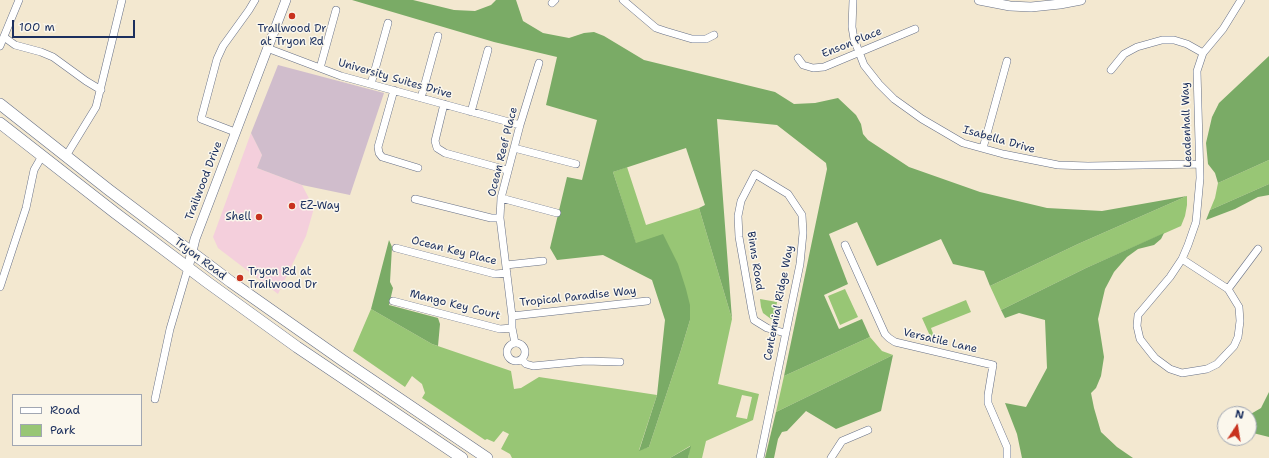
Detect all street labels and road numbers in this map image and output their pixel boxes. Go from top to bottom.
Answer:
street label: Enson Place [820,25,884,61]
street label: University Suites Drive [336,56,454,102]
street label: Leadenhall Way [1179,82,1195,168]
street label: Ocean Reef Place [485,106,521,198]
street label: Isabella Drive [961,123,1037,157]
street label: Trailwood Drive [183,140,225,222]
street label: Binns Road [744,230,766,292]
street label: Ocean Key Place [410,234,498,268]
street label: Tryon Road [171,235,229,283]
street label: Centennial Ridge Way [761,244,797,362]
street label: Tropical Paradise Way [519,284,637,310]
street label: Mango Key Court [408,287,502,323]
street label: Versatile Lane [902,326,978,356]

